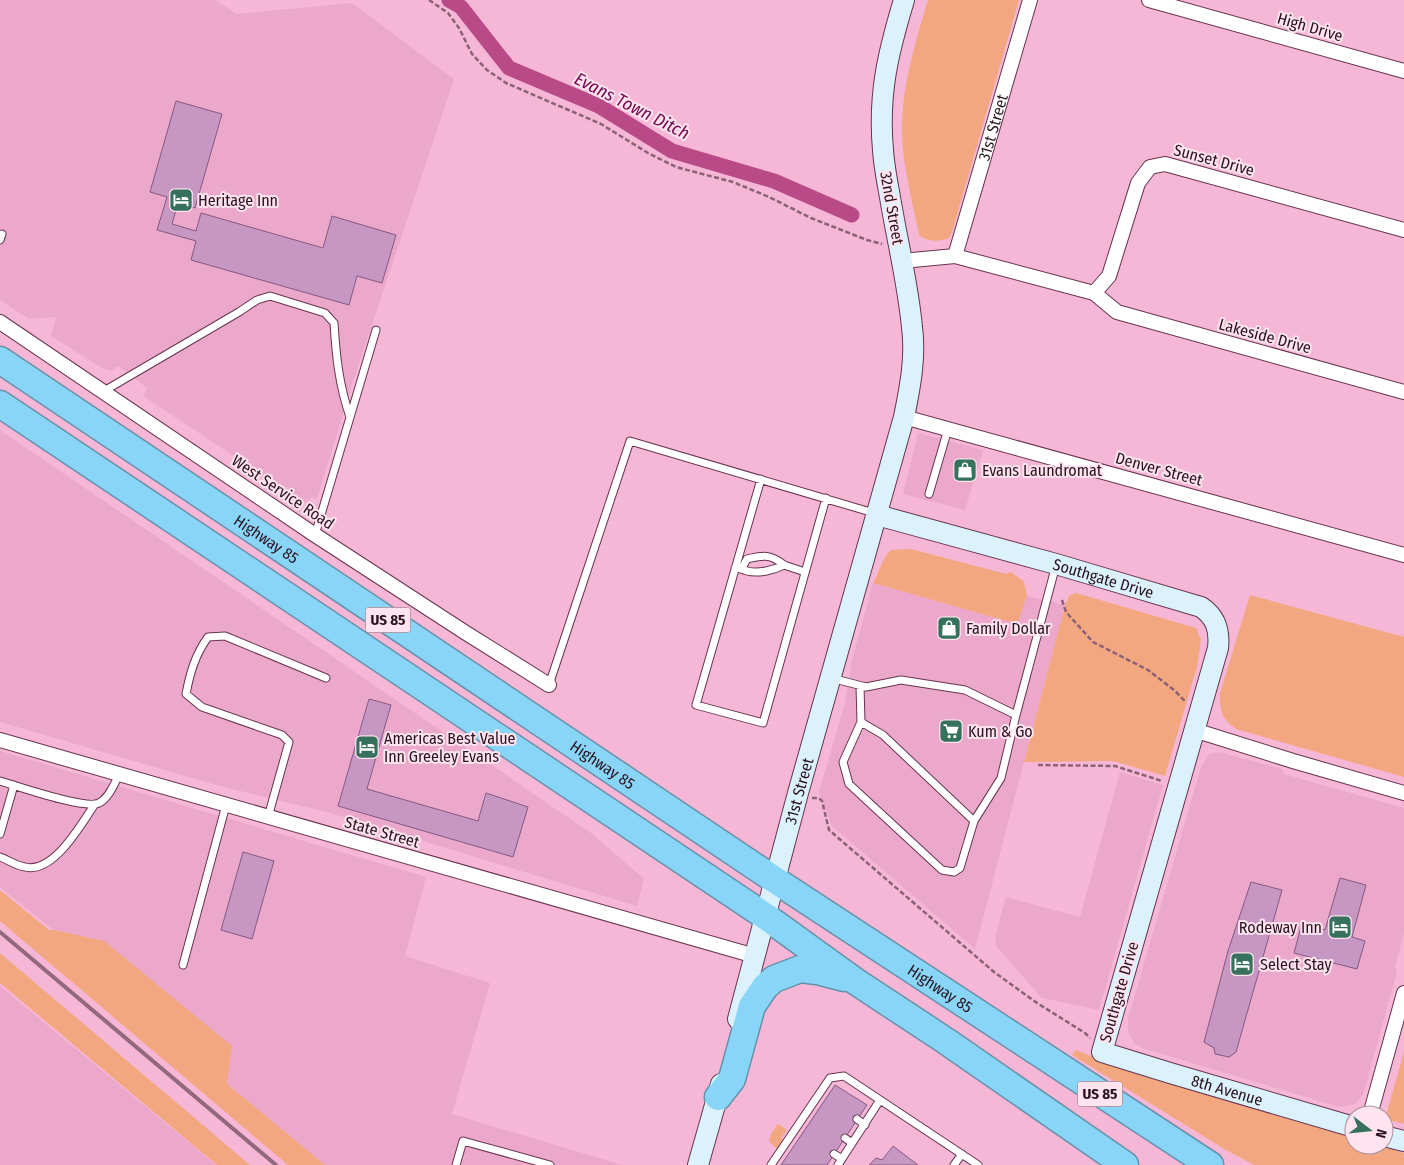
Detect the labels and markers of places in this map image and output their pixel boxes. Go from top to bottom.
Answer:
hotel icon: Heritage Inn [168,187,194,213]
place label: Heritage Inn [198,191,278,210]
shop icon: Evans Laundromat [952,457,978,483]
place label: Evans Laundromat [982,461,1103,480]
shop icon: Family Dollar [936,615,962,641]
place label: Family Dollar [966,619,1051,638]
supermarket icon: Kum & Go [938,718,964,744]
place label: Kum & Go [968,722,1033,741]
place label: Americas Best Value Inn Greeley Evans [384,729,516,766]
hotel icon: Americas Best Value Inn Greeley Evans [354,734,380,760]
hotel icon: Rodeway Inn [1327,914,1353,940]
place label: Rodeway Inn [1239,918,1322,937]
hotel icon: Select Stay [1229,951,1255,977]
place label: Select Stay [1260,955,1332,974]

